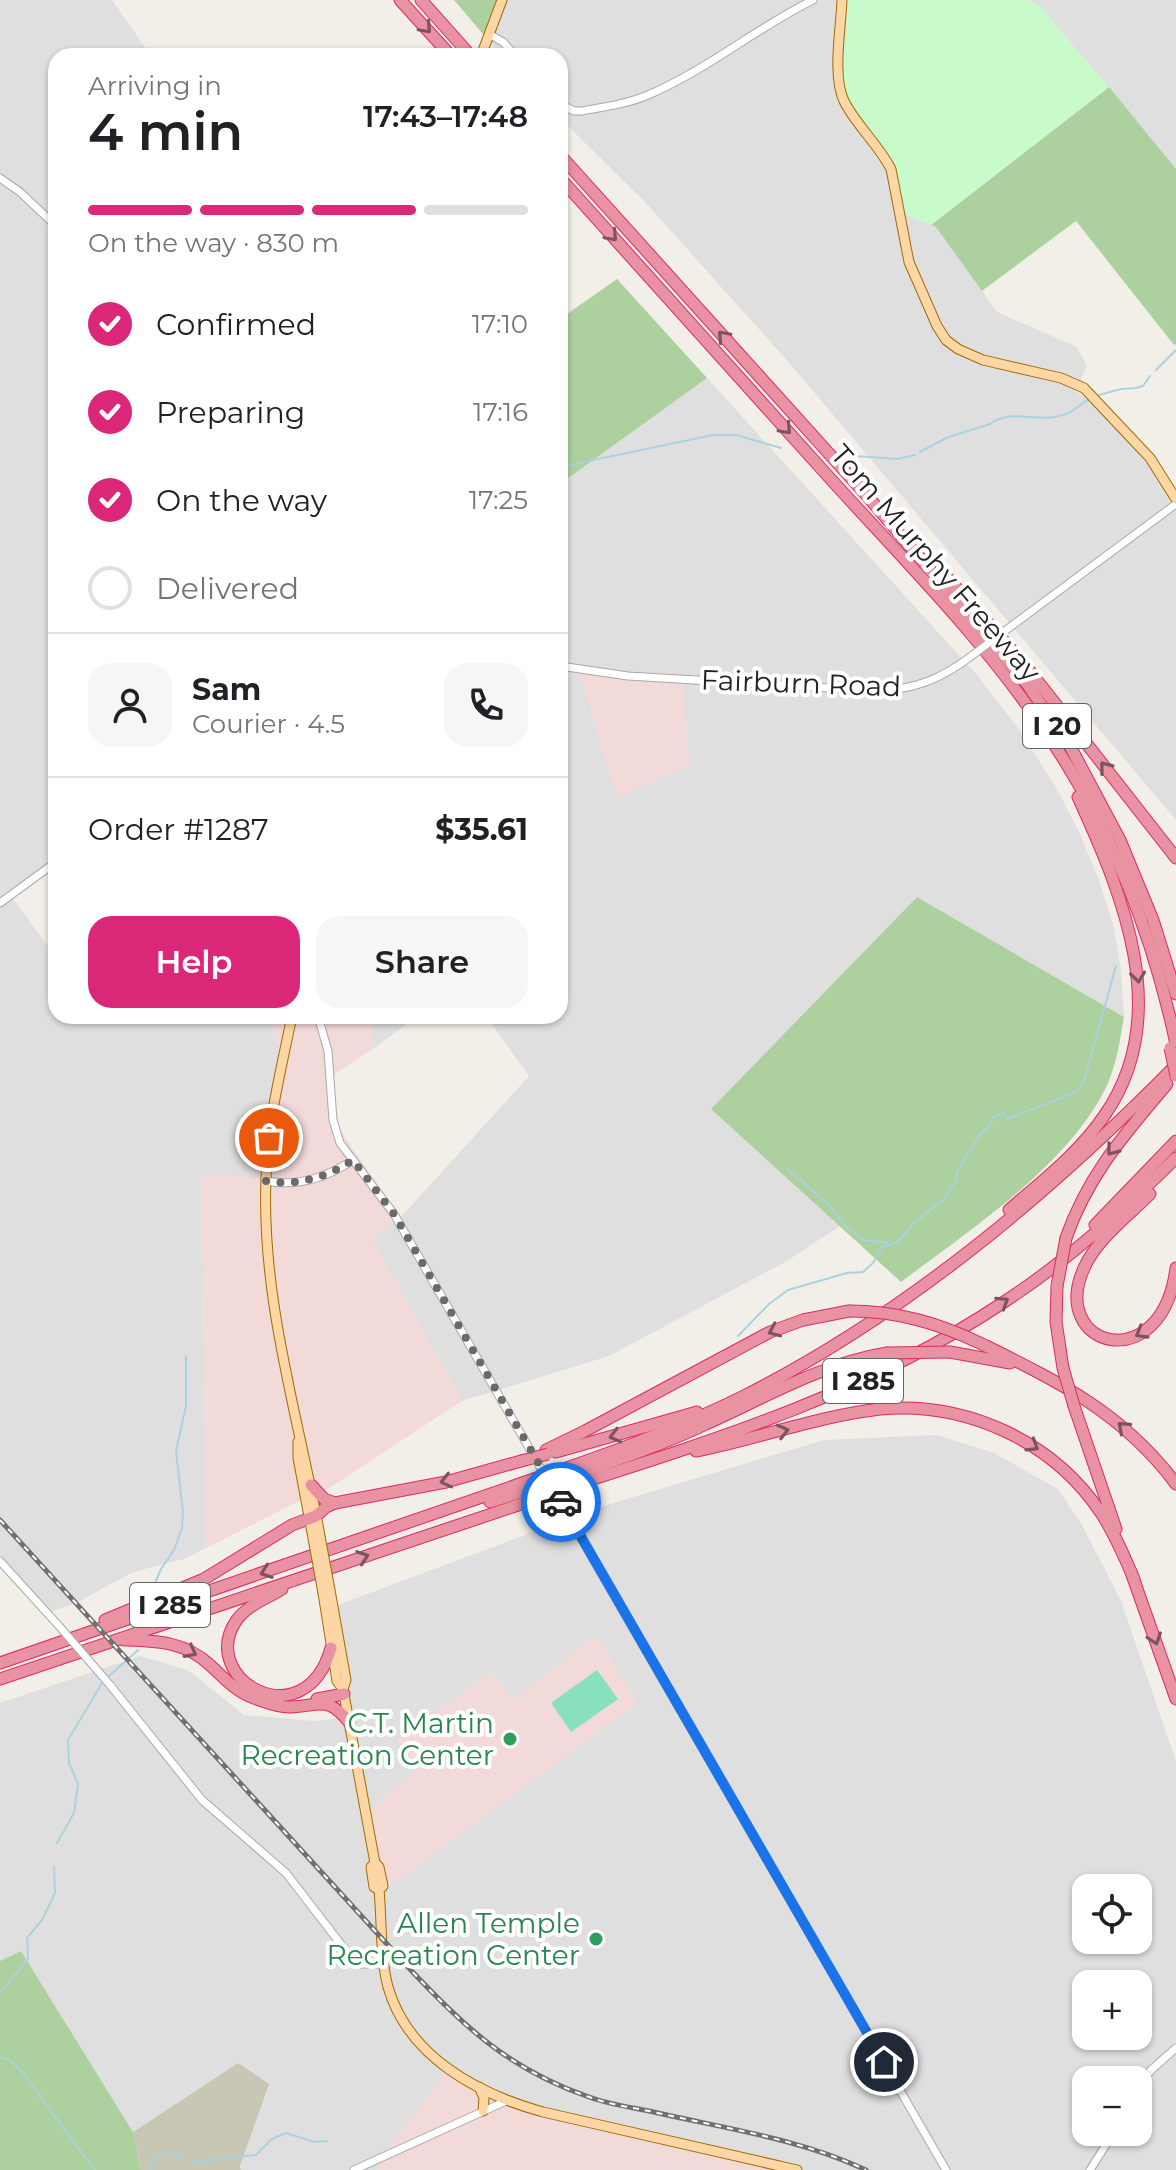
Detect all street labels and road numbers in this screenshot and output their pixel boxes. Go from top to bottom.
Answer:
street label: Tom Murphy Freeway [824,438,1049,689]
street label: Fairburn Road [700,663,902,703]
road number: I 20 [1023,704,1091,748]
road number: I 285 [823,1359,903,1403]
road number: I 285 [130,1583,210,1627]

